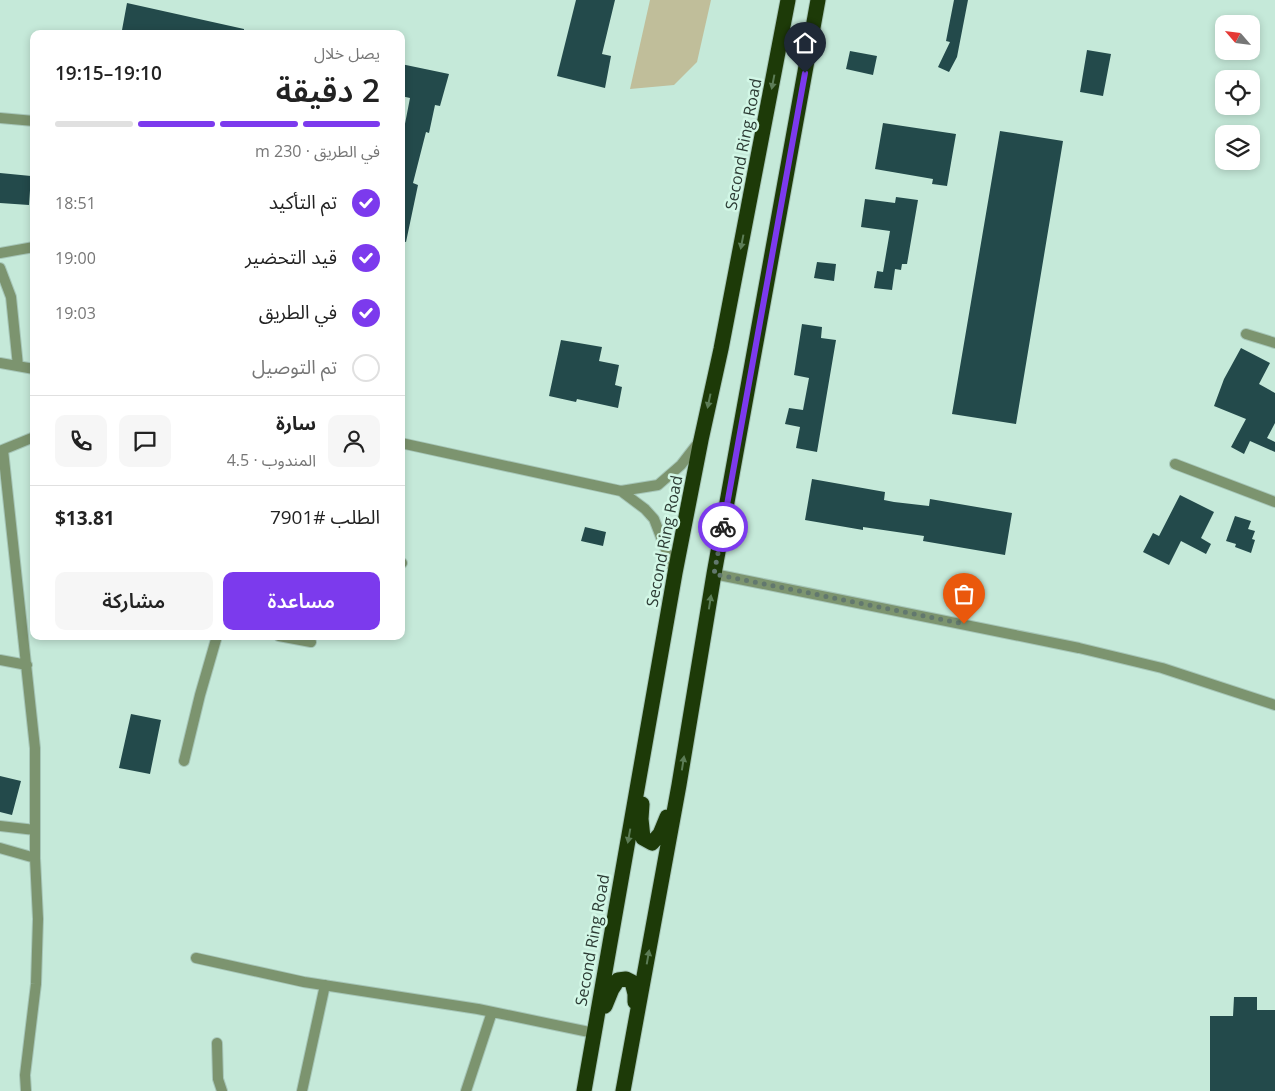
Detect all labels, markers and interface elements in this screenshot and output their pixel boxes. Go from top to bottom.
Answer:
north arrow [1215,15,1260,60]
map controls [1215,15,1260,170]
pin [784,22,826,73]
icon: home [791,29,819,57]
text: يصل خلال [314,42,380,64]
text: 19:10–19:15 [55,60,162,86]
text: 2 دقيقة [276,68,380,111]
button: locate [1215,70,1260,115]
one-way arrow [768,75,776,91]
street label: Second Ring Road [719,76,767,212]
button: layers [1215,125,1260,170]
text: في الطريق · 230 m [255,140,380,162]
text: تم التأكيد [269,189,337,215]
icon: check [352,189,380,217]
text: 18:51 [55,192,96,214]
one-way arrow [737,234,745,250]
text: قيد التحضير [245,244,337,270]
icon: check [352,244,380,272]
text: 19:00 [55,247,96,269]
text: في الطريق [259,299,337,325]
icon: check [352,299,380,327]
text: 19:03 [55,302,96,324]
text: تم التوصيل [252,354,337,380]
one-way arrow [705,393,713,409]
text: سارة [276,410,316,436]
button: phone [55,415,107,467]
button: chat [119,415,171,467]
button: person [328,415,380,467]
text: المندوب · 4.5 [227,449,316,471]
street label: Second Ring Road [640,473,688,609]
courier [698,502,748,552]
text: الطلب #7901 [270,504,380,530]
text: $13.81 [55,505,115,531]
icon: bike [709,513,737,541]
button: مشاركة [55,572,213,630]
button: مساعدة [223,572,380,630]
pin [943,573,985,624]
icon: bag [950,580,978,608]
one-way arrow [706,594,714,610]
one-way arrow [679,754,687,770]
one-way arrow [624,828,632,844]
street label: Second Ring Road [570,872,614,1008]
one-way arrow [644,949,652,965]

